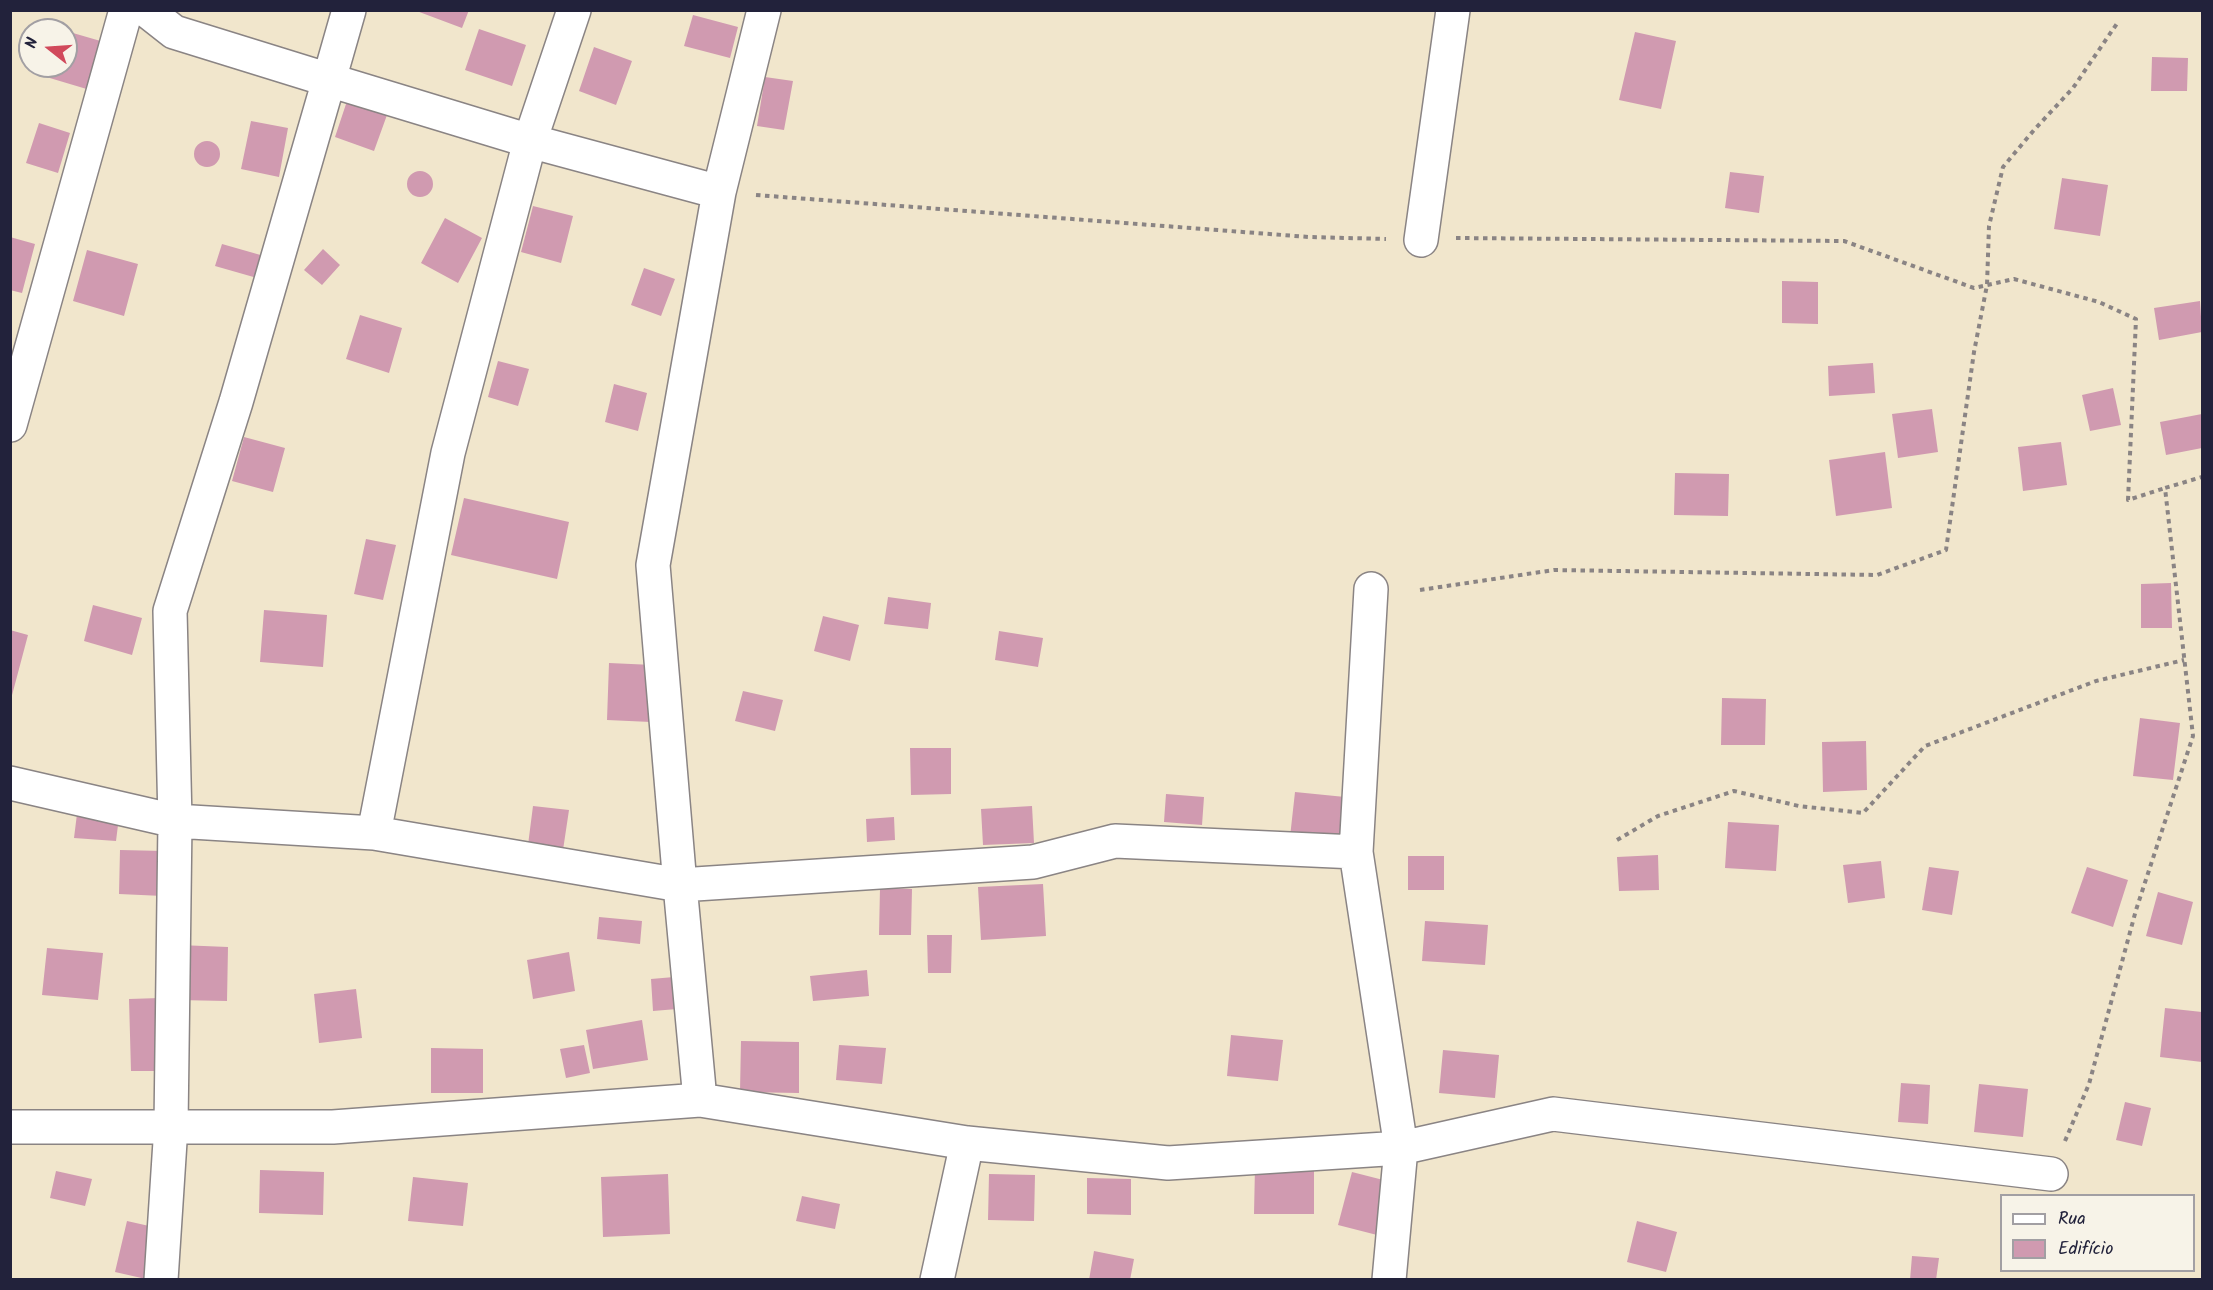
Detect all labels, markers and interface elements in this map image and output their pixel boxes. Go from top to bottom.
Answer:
north arrow [18,18,78,78]
text: N [19,35,46,52]
legend [2000,1194,2195,1272]
text: Rua [2058,1205,2086,1234]
text: Edifício [2058,1235,2113,1264]

